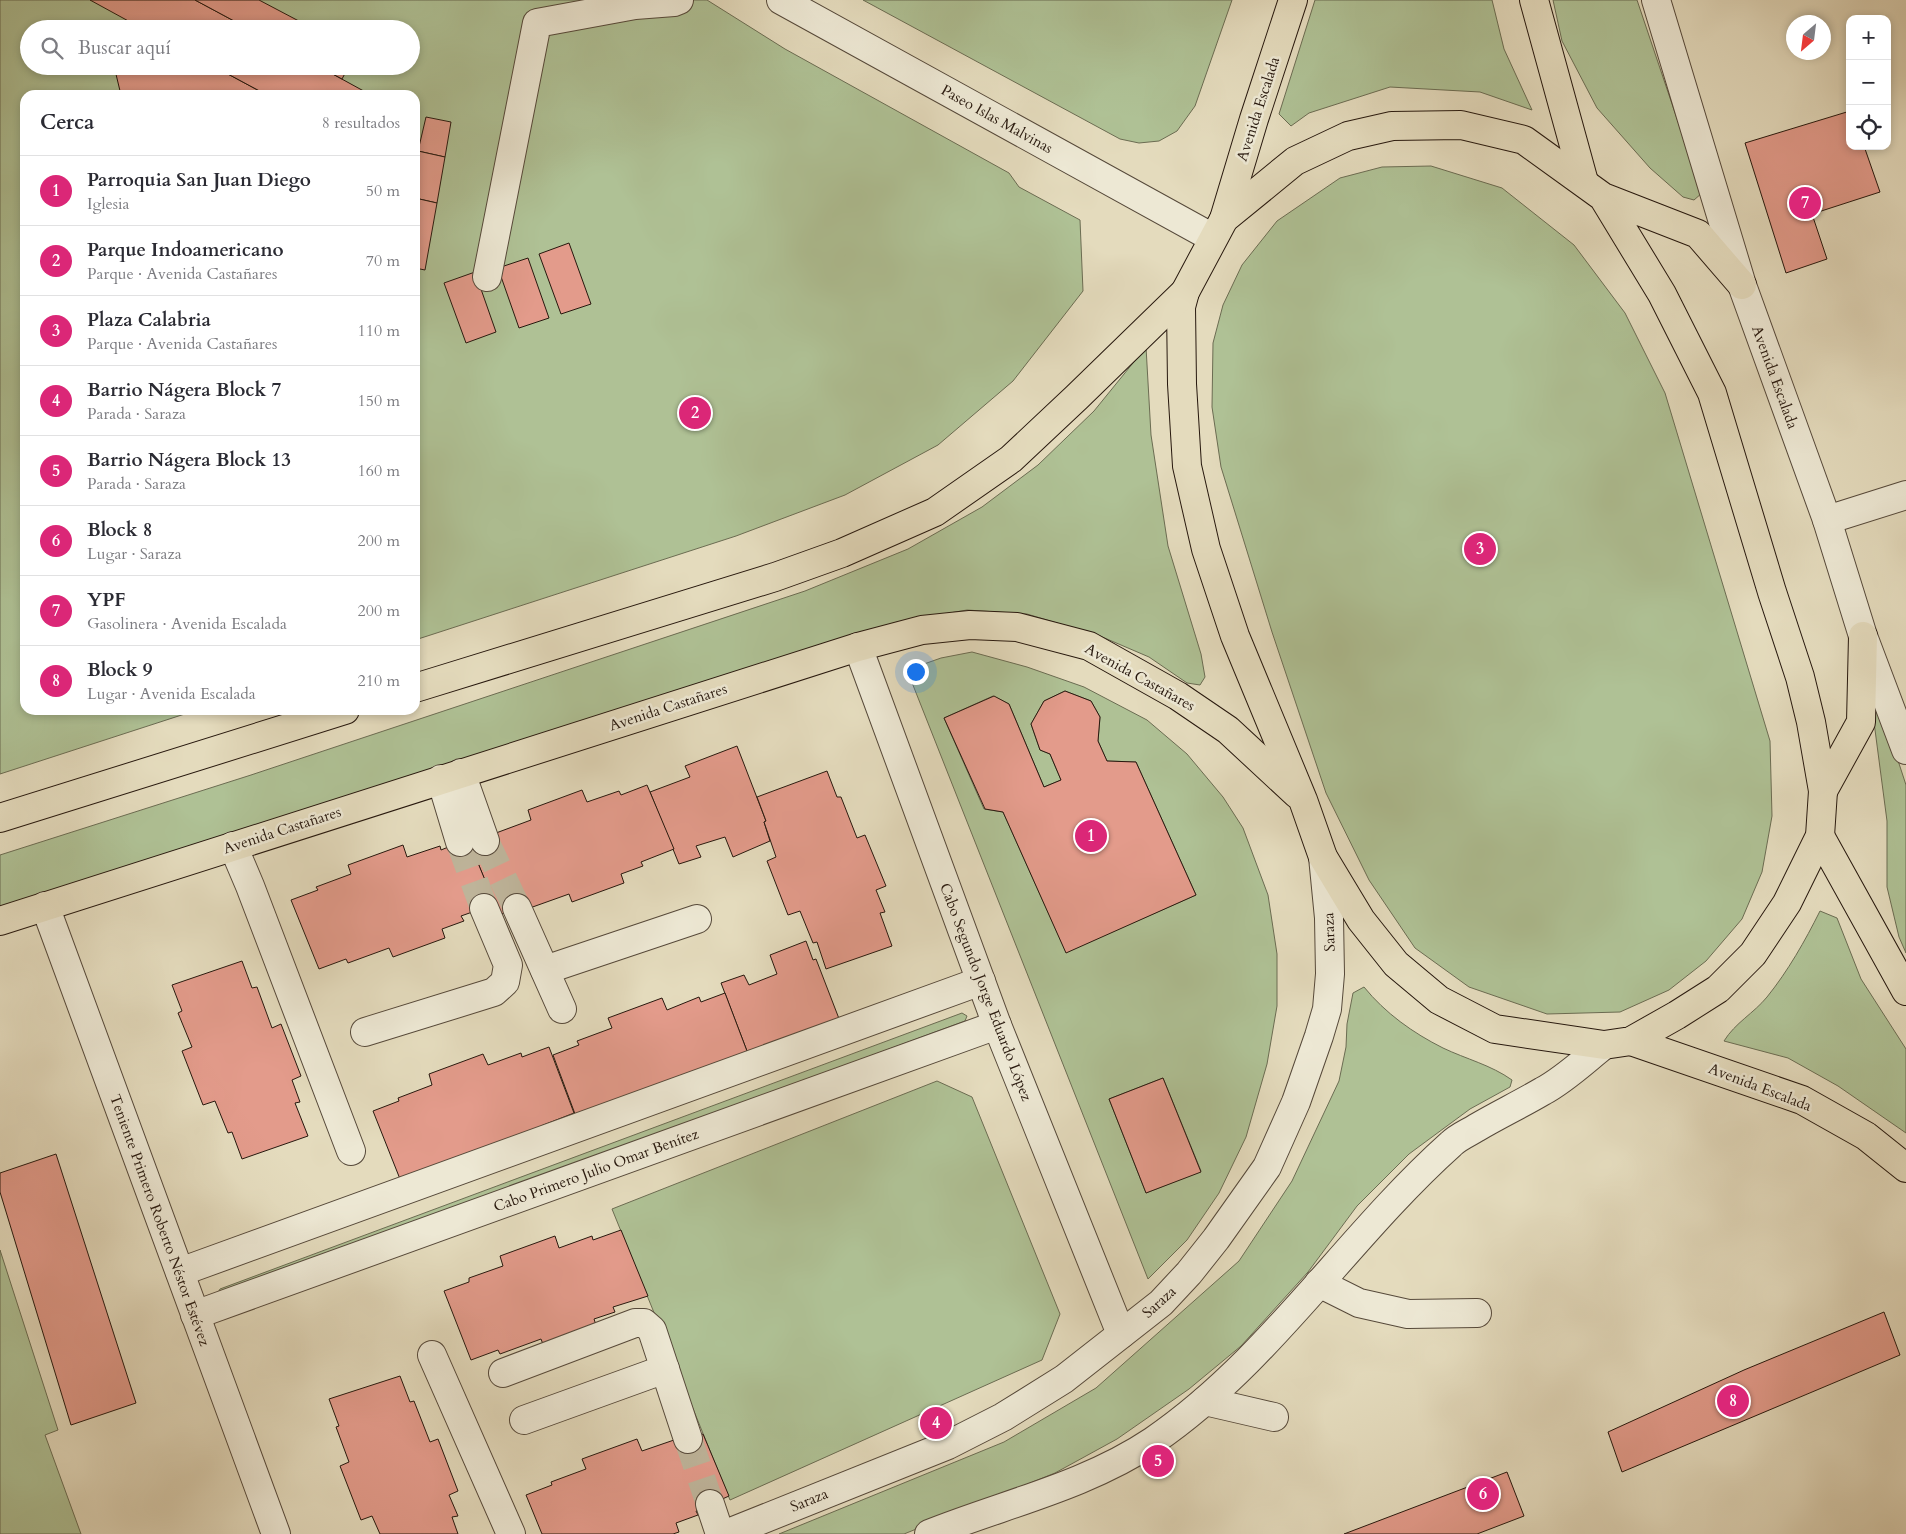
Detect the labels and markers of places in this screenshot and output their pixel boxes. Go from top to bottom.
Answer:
pin: 7 [1789,184,1821,222]
pin: 2 [679,394,711,432]
pin: 3 [1464,530,1496,568]
pin: 1 [1075,817,1107,855]
pin: 8 [1717,1382,1749,1420]
pin: 4 [920,1404,952,1442]
pin: 5 [1142,1442,1174,1480]
pin: 6 [1467,1475,1499,1513]

